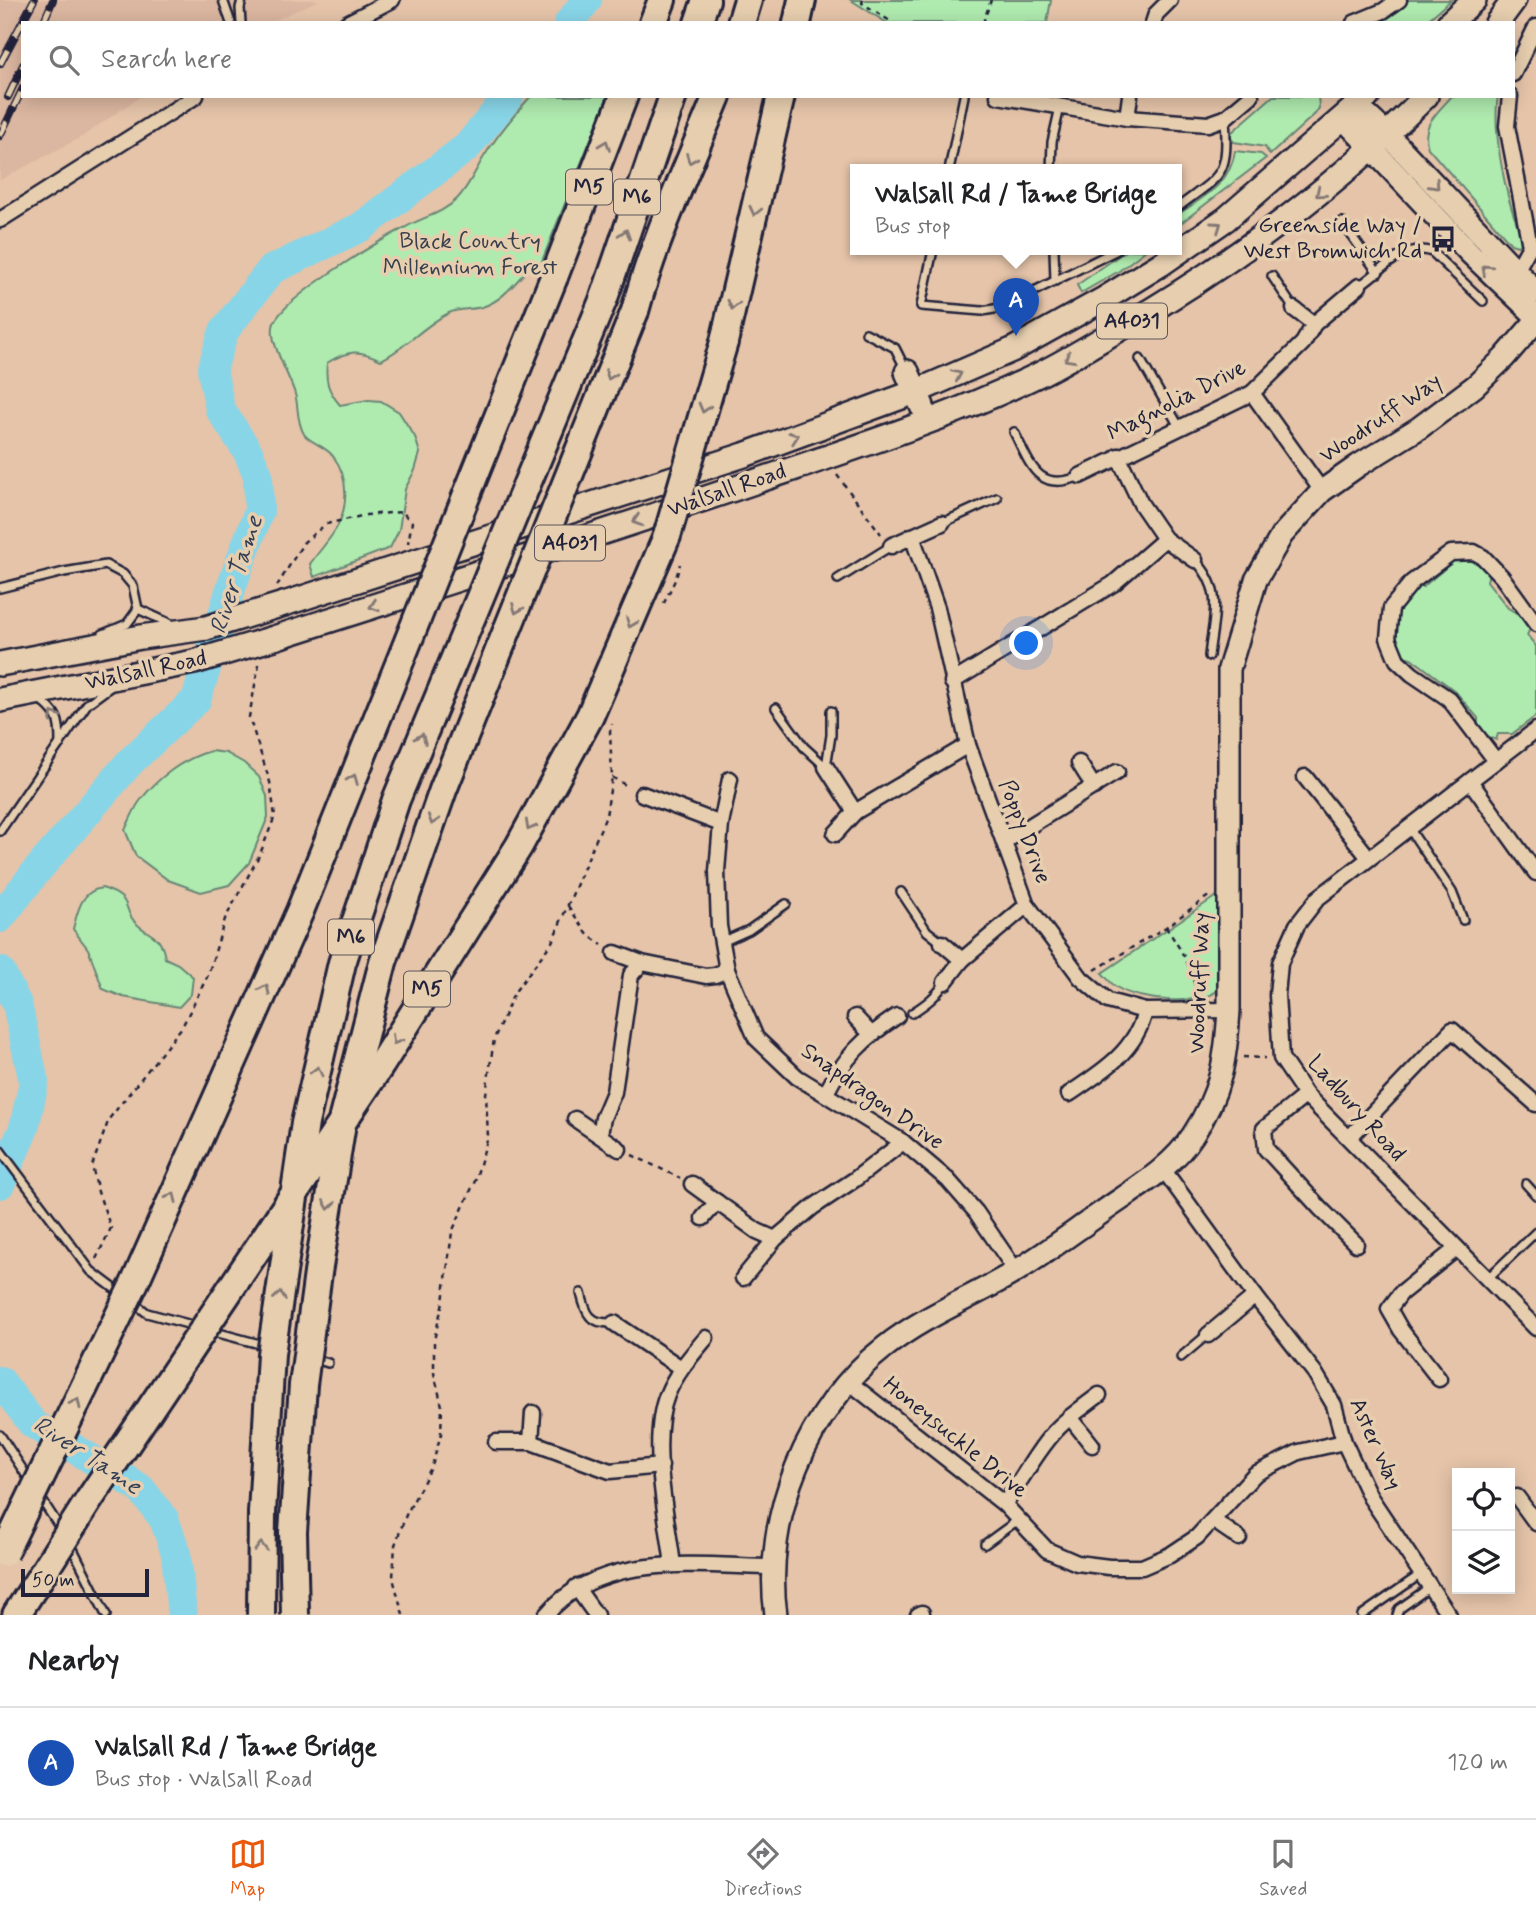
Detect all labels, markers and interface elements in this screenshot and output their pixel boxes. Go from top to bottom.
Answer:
search box [21,21,1515,98]
icon: search [45,41,83,79]
text: Search here [101,43,232,77]
one-way arrow [596,139,610,151]
one-way arrow [685,152,699,165]
popup [850,164,1182,255]
road number: M5 [566,170,612,204]
one-way arrow [1426,176,1439,189]
text: Walsall Rd / Tame Bridge [875,178,1157,212]
road number: M6 [614,180,660,214]
one-way arrow [1315,185,1328,197]
one-way arrow [749,205,764,217]
place label: Greenside Way / West Bromwich Rd [1243,211,1422,267]
text: Bus stop [875,212,951,242]
one-way arrow [1209,221,1222,234]
bus stop icon: Greenside Way / West Bromwich Rd [1428,224,1458,254]
park label: Black Country Millennium Forest [383,227,557,283]
one-way arrow [617,228,631,240]
one-way arrow [1481,264,1494,277]
pin: A [993,278,1039,336]
one-way arrow [727,299,741,311]
road number: A4031 [1097,304,1167,338]
one-way arrow [1063,350,1076,363]
street label: Magnolia Drive [1102,353,1253,451]
street label: Woodruff Way [1314,367,1448,471]
one-way arrow [605,368,619,380]
one-way arrow [950,369,962,383]
one-way arrow [698,402,713,414]
one-way arrow [787,431,799,445]
street label: Walsall Road [664,457,790,525]
water label: River Tame [203,511,271,638]
one-way arrow [632,513,644,527]
road number: A4031 [535,526,605,560]
one-way arrow [369,598,381,612]
one-way arrow [511,602,525,614]
one-way arrow [625,616,639,628]
your location [1009,626,1043,660]
street label: Walsall Road [82,643,210,699]
one-way arrow [49,711,62,724]
one-way arrow [413,732,427,745]
one-way arrow [344,774,358,786]
street label: Poppy Drive [990,776,1058,888]
one-way arrow [427,814,441,826]
one-way arrow [525,819,538,832]
street label: Woodruff Way [1183,912,1217,1054]
road number: M6 [328,920,374,954]
road number: M5 [404,972,450,1006]
one-way arrow [257,984,271,996]
one-way arrow [392,1033,405,1046]
street label: Snapdragon Drive [793,1036,949,1159]
street label: Ladbury Road [1300,1049,1412,1169]
one-way arrow [309,1065,323,1077]
one-way arrow [164,1192,178,1204]
one-way arrow [322,1199,337,1211]
one-way arrow [272,1290,287,1302]
street label: Honeysuckle Drive [876,1370,1034,1506]
street label: Aster Way [1342,1393,1408,1495]
one-way arrow [68,1398,82,1410]
water label: River Tame [27,1410,148,1503]
map controls [1452,1468,1515,1594]
button: locate [1452,1468,1515,1531]
button: layers [1452,1531,1515,1594]
one-way arrow [253,1541,269,1552]
scale bar [21,1566,149,1598]
text: 50 m [32,1568,75,1593]
text: Nearby [28,1641,119,1680]
text: Walsall Rd / Tame Bridge [95,1731,377,1765]
text: A [43,1748,59,1778]
text: 120 m [1447,1748,1508,1778]
text: Bus stop · Walsall Road [95,1765,312,1795]
tab: Map [229,1835,267,1902]
tab: Directions [724,1835,802,1902]
tab: Saved [1259,1835,1307,1902]

